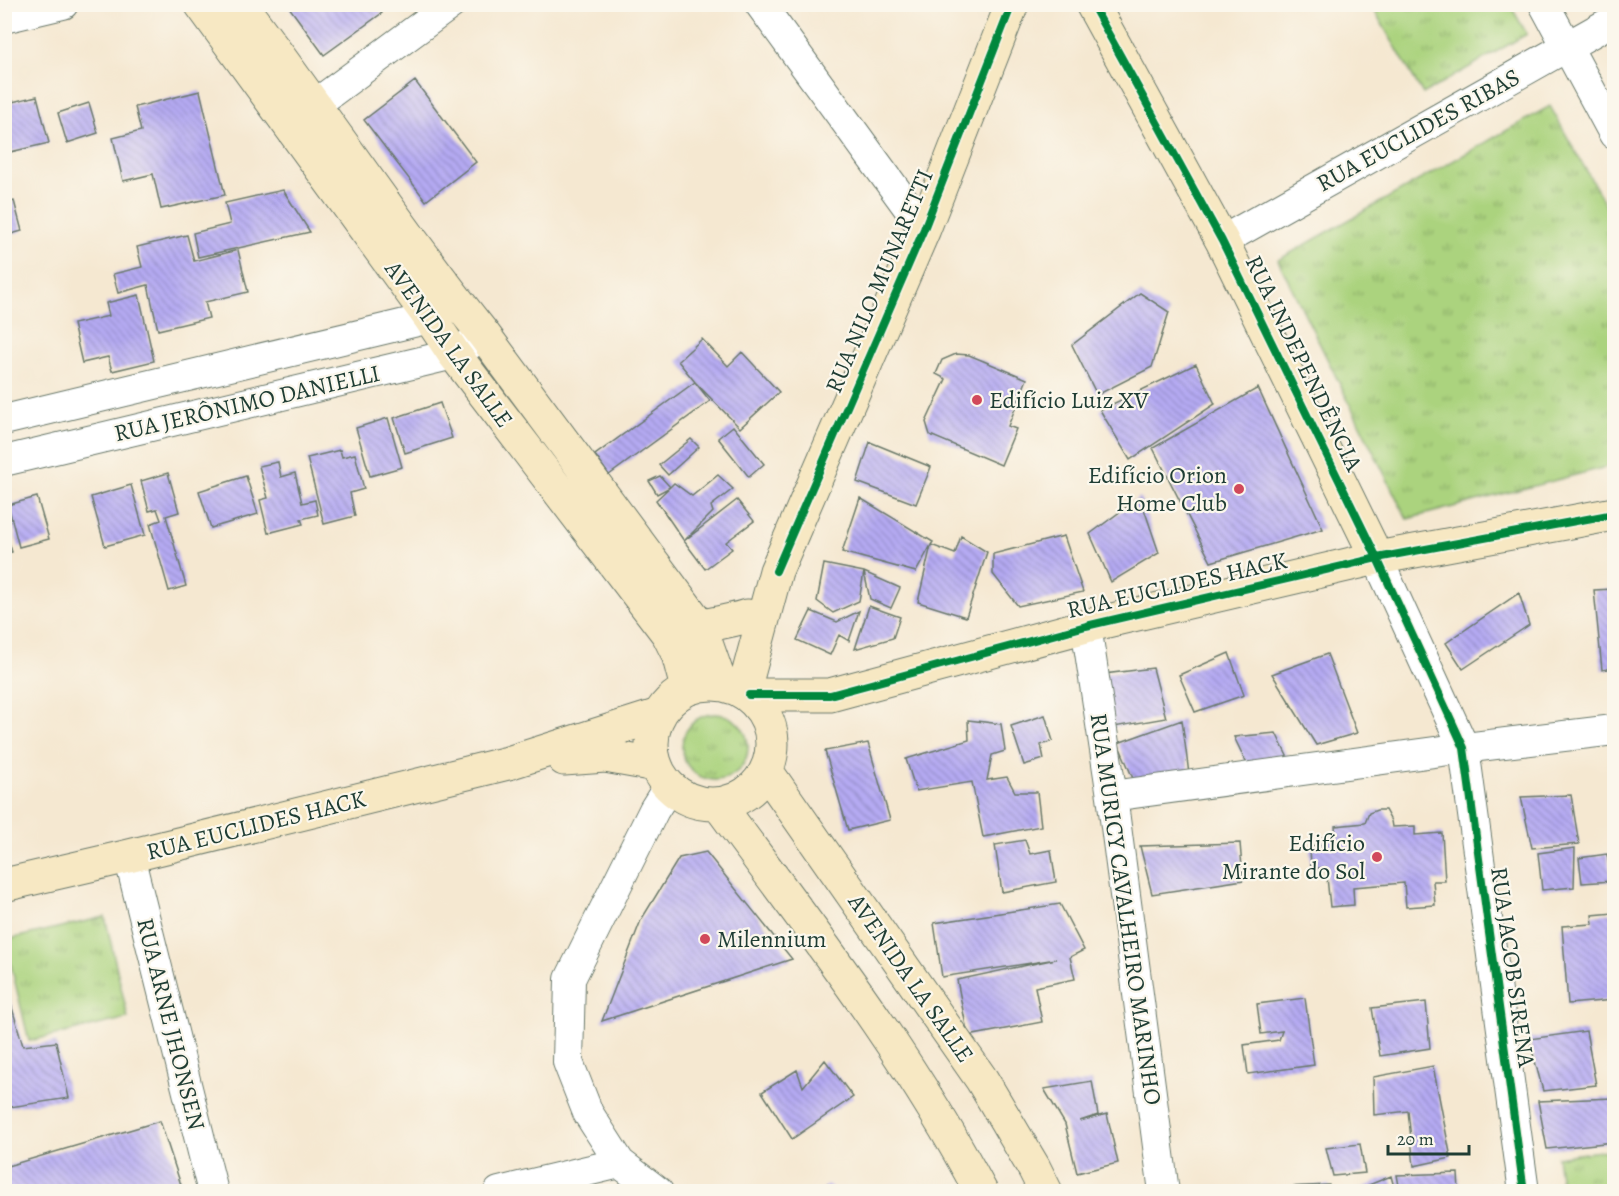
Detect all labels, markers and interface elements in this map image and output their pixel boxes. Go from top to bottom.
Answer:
street label: RUA EUCLIDES RIBAS [1311,61,1525,199]
street label: RUA NILO MUNARETTI [817,164,941,398]
street label: RUA INDEPENDÊNCIA [1238,250,1371,477]
street label: AVENIDA LA SALLE [377,253,520,434]
street label: RUA JERÔNIMO DANIELLI [111,357,383,449]
place label: Edifício Luiz XV [989,384,1149,416]
marker: Edifício Luiz XV [970,393,984,407]
place label: Edifício Orion Home Club [1088,459,1227,519]
marker: Edifício Orion Home Club [1232,482,1246,496]
street label: RUA EUCLIDES HACK [1064,544,1290,626]
street label: RUA MURICY CAVALHEIRO MARINHO [1083,711,1169,1107]
street label: RUA EUCLIDES HACK [143,782,369,868]
place label: Edifício Mirante do Sol [1222,827,1365,887]
marker: Edifício Mirante do Sol [1370,850,1384,864]
street label: RUA JACOB SIRENA [1483,865,1543,1070]
street label: AVENIDA LA SALLE [840,887,981,1069]
street label: RUA ARNE JHONSEN [129,915,213,1133]
place label: Milennium [717,923,827,955]
marker: Milennium [698,932,712,946]
scale bar [1388,1118,1469,1156]
text: 20 m [1397,1127,1434,1151]

